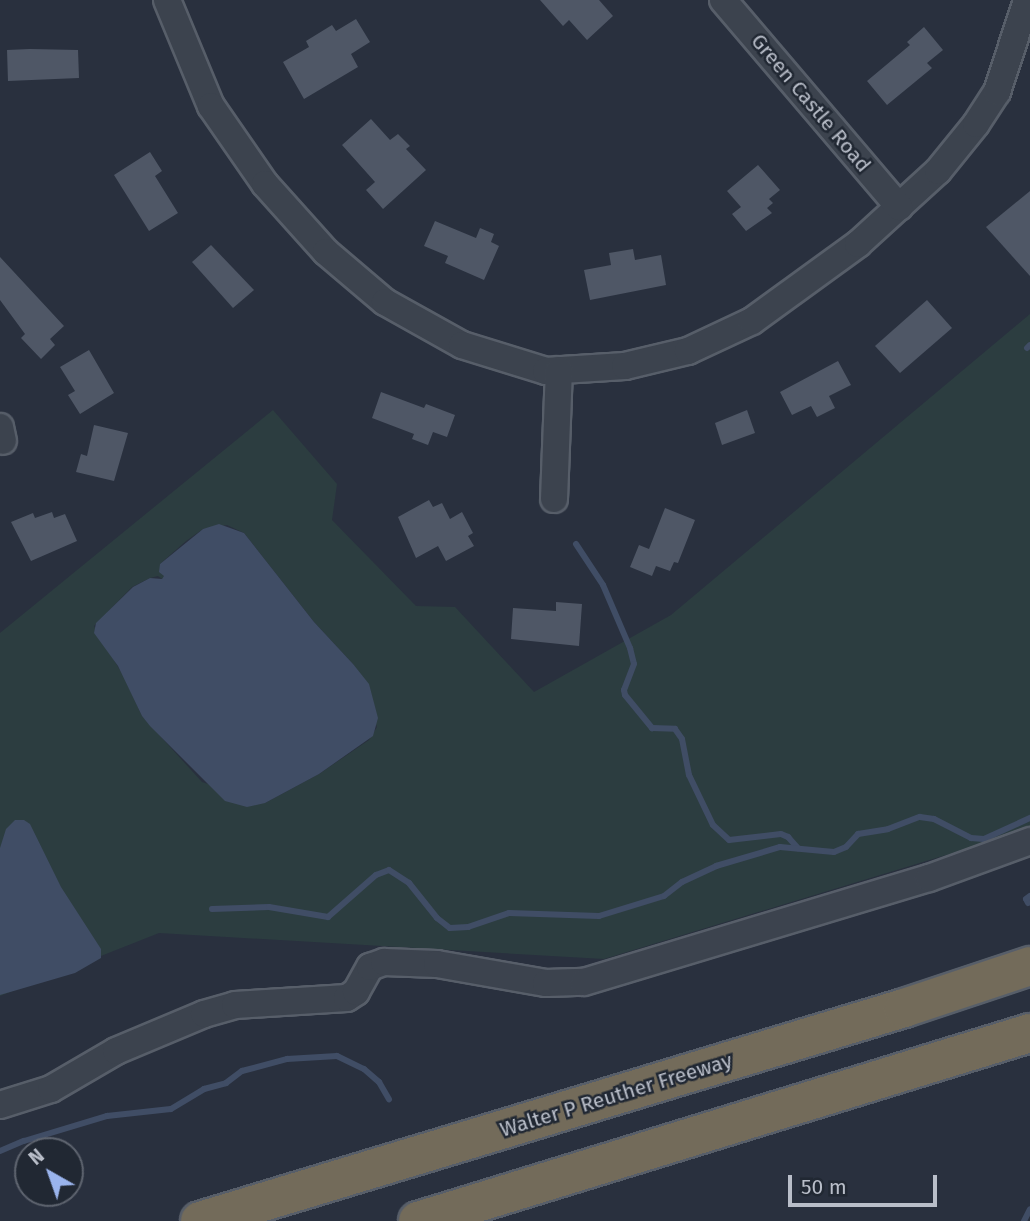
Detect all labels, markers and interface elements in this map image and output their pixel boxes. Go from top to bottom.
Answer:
street label: Green Castle Road [746,29,876,177]
street label: Walter P Reuther Freeway [497,1048,735,1142]
north arrow [14,1137,84,1207]
text: N [24,1144,49,1170]
scale bar [792,1162,941,1206]
text: 50 m [801,1174,847,1200]

